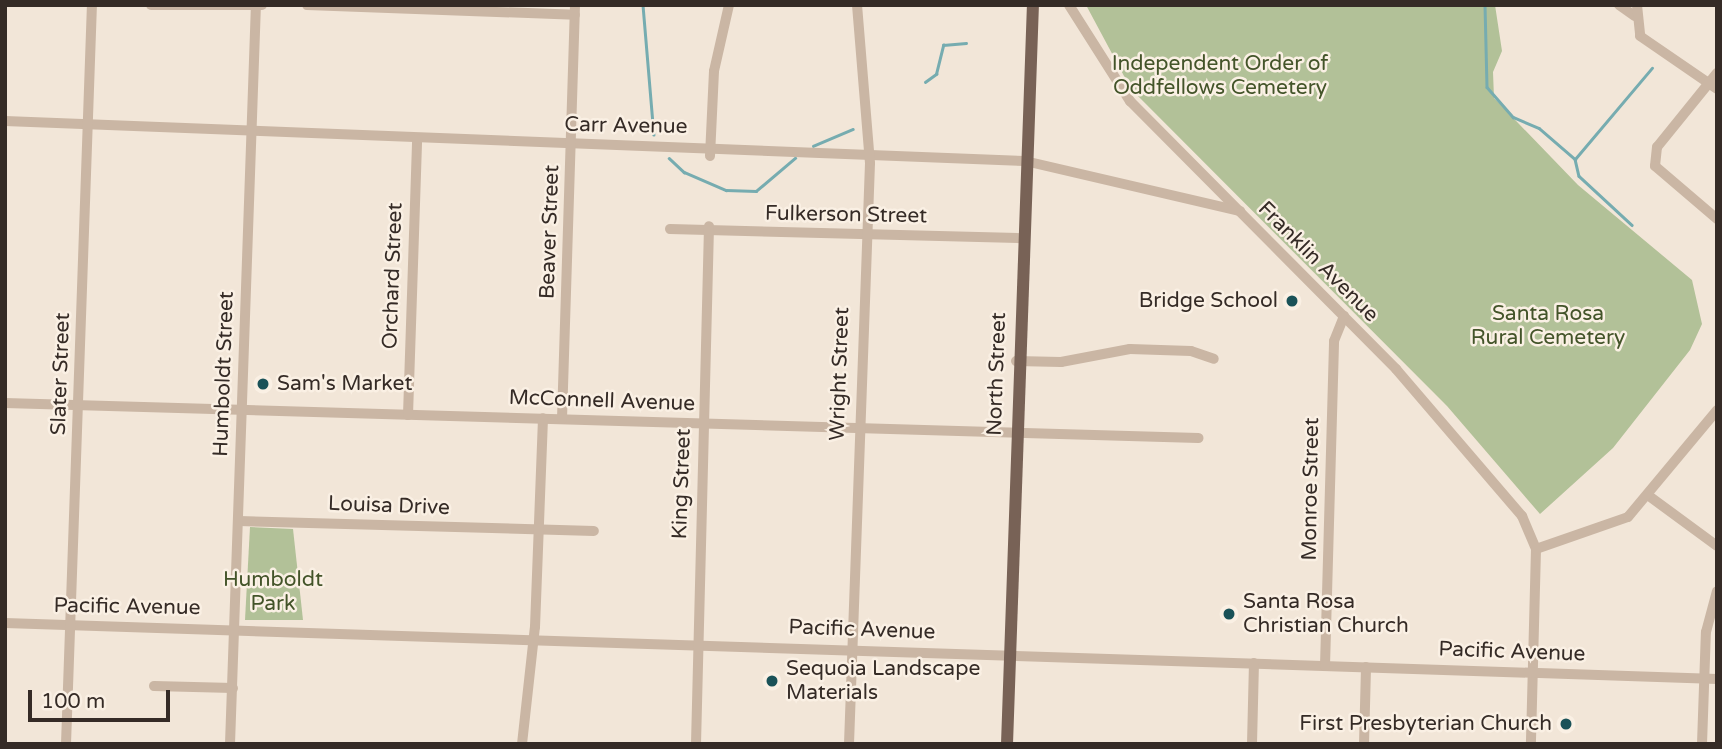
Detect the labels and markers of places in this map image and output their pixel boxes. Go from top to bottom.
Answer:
place label: Bridge School [1139,288,1278,314]
marker: Bridge School [1284,293,1300,309]
place label: Sam's Market [277,371,413,397]
marker: Sam's Market [255,376,271,392]
place label: Santa Rosa Christian Church [1243,589,1409,639]
marker: Santa Rosa Christian Church [1221,606,1237,622]
place label: Sequoia Landscape Materials [786,656,980,706]
marker: Sequoia Landscape Materials [764,673,780,689]
place label: First Presbyterian Church [1299,711,1552,737]
marker: First Presbyterian Church [1558,716,1574,732]

